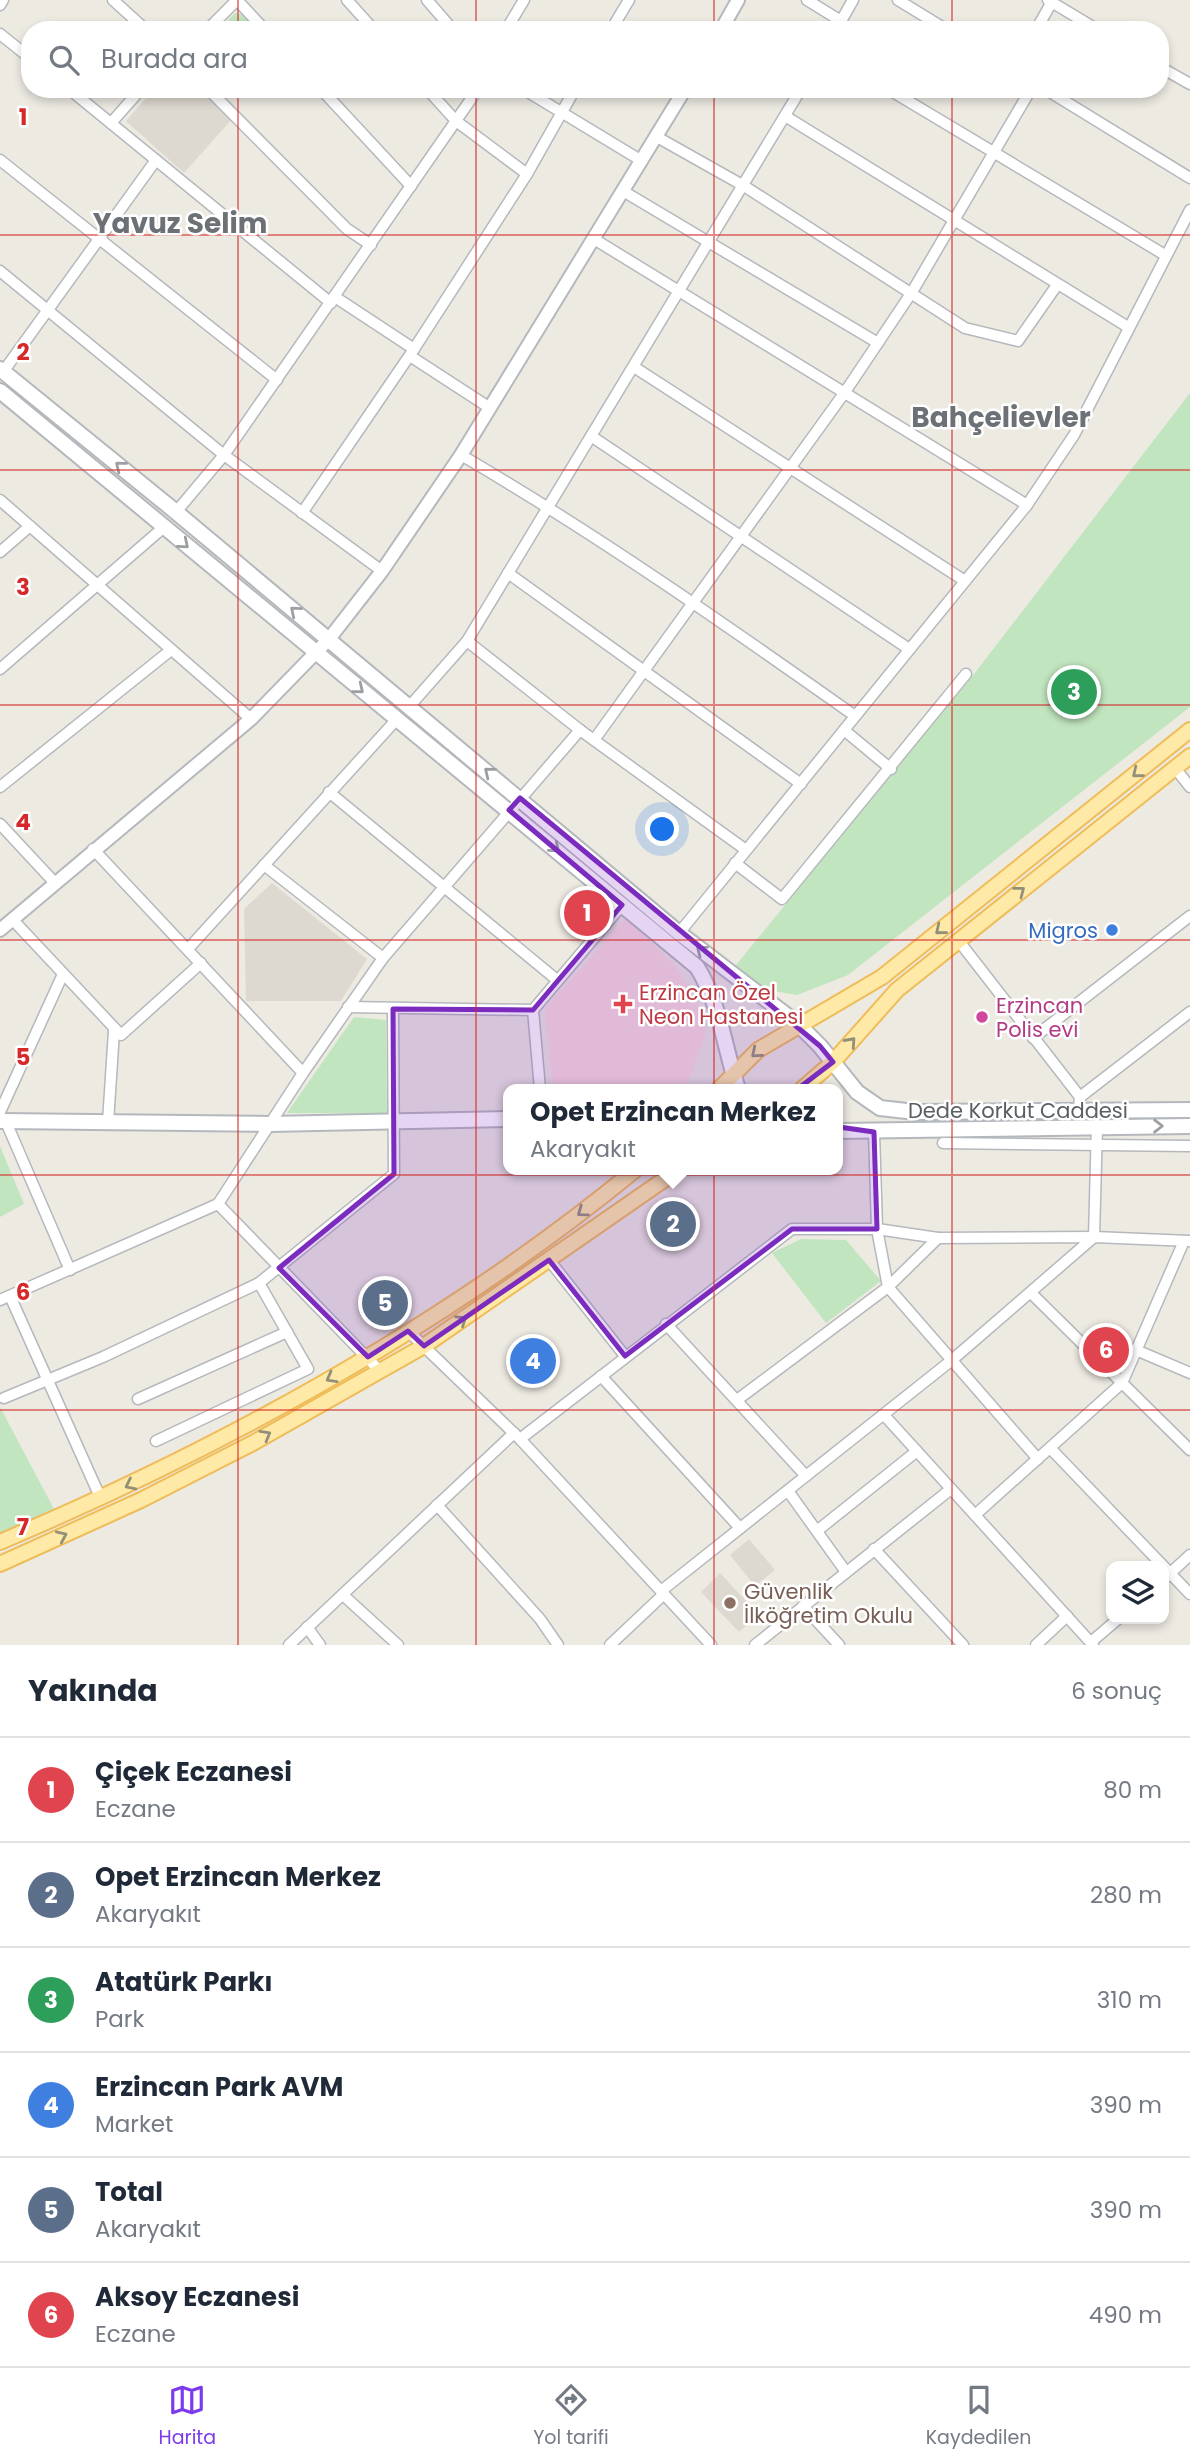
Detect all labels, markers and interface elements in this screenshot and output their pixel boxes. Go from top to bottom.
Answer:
search box [21,21,1169,98]
icon: search [45,41,83,79]
text: Burada ara [101,41,248,77]
text: 1 [19,101,27,133]
district label: Yavuz Selim [93,204,267,243]
text: 2 [16,336,30,368]
district label: Bahçelievler [911,398,1091,437]
one-way arrow [115,462,128,474]
one-way arrow [176,536,189,548]
text: 3 [16,571,30,603]
one-way arrow [291,607,304,619]
pin: 3 [1051,666,1097,718]
one-way arrow [351,681,364,693]
one-way arrow [1132,765,1145,777]
one-way arrow [484,768,496,781]
text: 4 [15,806,31,838]
your location [645,812,679,846]
one-way arrow [547,840,559,853]
one-way arrow [1012,886,1025,899]
pin: 1 [564,887,610,939]
place label: Migros [1028,916,1098,945]
one-way arrow [935,922,948,935]
marker: Migros [1104,922,1120,938]
one-way arrow [696,945,708,958]
place label: Erzincan Özel Neon Hastanesi [639,978,803,1031]
place label: Erzincan Polis evi [996,991,1083,1044]
marker: Erzincan Özel Neon Hastanesi [613,994,633,1014]
marker: Erzincan Polis evi [974,1009,990,1025]
one-way arrow [842,1037,855,1050]
text: 5 [16,1041,30,1073]
one-way arrow [751,1045,764,1058]
popup [503,1084,843,1175]
text: Opet Erzincan Merkez [530,1094,816,1130]
street label: Dede Korkut Caddesi [908,1096,1128,1125]
one-way arrow [1152,1118,1163,1133]
text: Akaryakıt [530,1133,636,1165]
pin: 2 [650,1198,696,1250]
one-way arrow [577,1204,589,1217]
text: 6 [16,1276,30,1308]
pin: 5 [362,1277,408,1329]
one-way arrow [454,1316,467,1328]
pin: 6 [1083,1324,1129,1376]
pin: 4 [510,1335,556,1387]
one-way arrow [325,1370,338,1383]
one-way arrow [259,1430,272,1443]
one-way arrow [125,1477,137,1491]
text: 7 [17,1511,29,1543]
one-way arrow [55,1530,67,1544]
map controls [1106,1561,1169,1624]
button: layers [1106,1561,1169,1624]
place label: Güvenlik İlköğretim Okulu [744,1577,913,1630]
marker: Güvenlik İlköğretim Okulu [722,1595,738,1611]
text: Yakında [28,1669,158,1712]
text: 6 sonuç [1071,1675,1162,1707]
text: Çiçek Eczanesi [95,1754,292,1790]
text: 1 [47,1774,55,1806]
text: 80 m [1103,1774,1162,1806]
text: Eczane [95,1793,176,1825]
text: Opet Erzincan Merkez [95,1859,381,1895]
text: 2 [44,1879,58,1911]
text: 280 m [1090,1879,1162,1911]
text: Akaryakıt [95,1898,201,1930]
text: Atatürk Parkı [95,1964,273,2000]
text: 3 [44,1984,58,2016]
text: 310 m [1097,1984,1162,2016]
text: Park [95,2003,144,2035]
text: Erzincan Park AVM [95,2069,343,2105]
text: 4 [43,2089,59,2121]
text: 390 m [1090,2089,1162,2121]
text: Market [95,2108,173,2140]
text: Total [95,2174,163,2210]
text: 5 [44,2194,58,2226]
text: 390 m [1090,2194,1162,2226]
text: Akaryakıt [95,2213,201,2245]
text: Aksoy Eczanesi [95,2279,299,2315]
text: 6 [44,2299,58,2331]
text: 490 m [1089,2299,1162,2331]
text: Eczane [95,2318,176,2350]
tab: Harita [159,2381,216,2452]
tab: Yol tarifi [533,2381,609,2452]
tab: Kaydedilen [926,2381,1031,2452]

